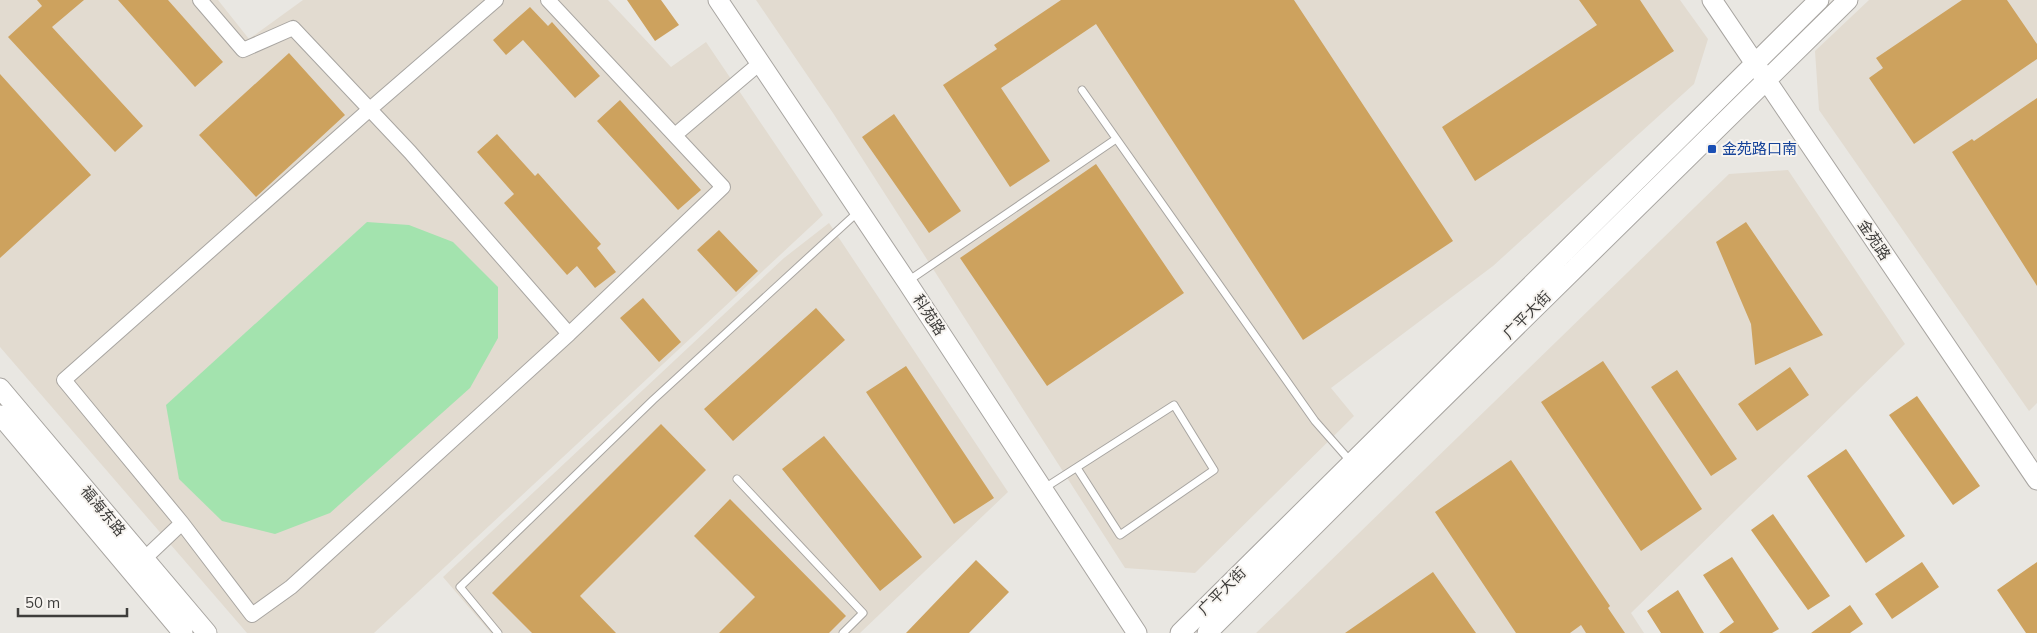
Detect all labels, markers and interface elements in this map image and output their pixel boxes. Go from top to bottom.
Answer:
place label: 金苑路口南 [1722,139,1797,158]
marker: 金苑路口南 [1706,143,1718,155]
street label: 金苑路 [1854,216,1895,264]
street label: 广平大街 [1499,287,1555,343]
street label: 科苑路 [909,291,950,339]
street label: 福海东路 [77,482,130,540]
street label: 广平大街 [1194,563,1250,619]
scale bar [18,586,126,618]
text: 50 m [25,593,60,612]

